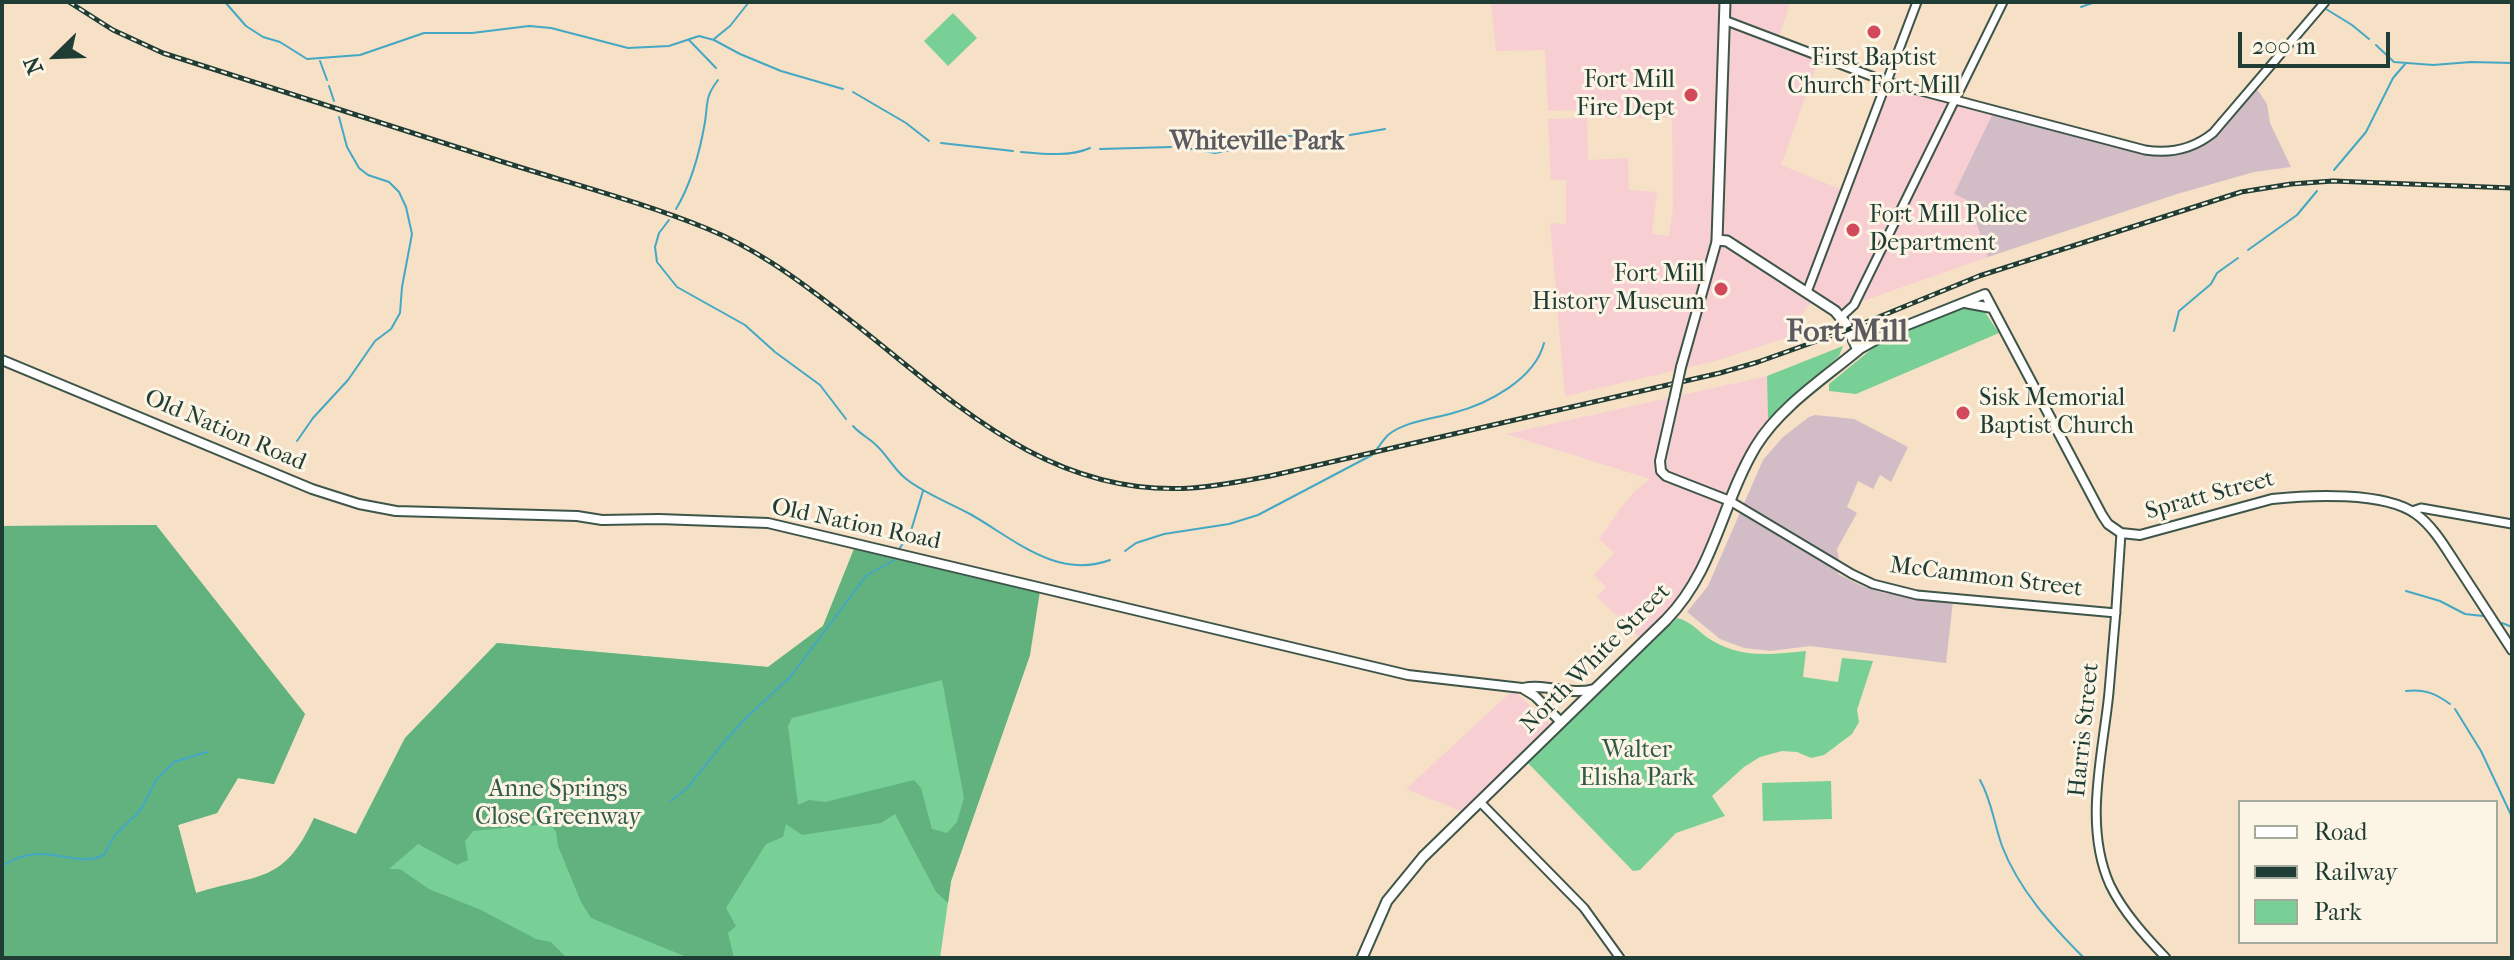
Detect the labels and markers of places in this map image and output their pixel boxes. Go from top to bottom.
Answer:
marker: First Baptist Church Fort Mill [1865,23,1883,41]
place label: First Baptist Church Fort Mill [1787,45,1961,101]
place label: Fort Mill Fire Dept [1576,67,1675,123]
marker: Fort Mill Fire Dept [1682,86,1700,104]
place label: Fort Mill Police Department [1869,202,2027,258]
marker: Fort Mill Police Department [1844,221,1862,239]
place label: Fort Mill History Museum [1532,261,1705,317]
marker: Fort Mill History Museum [1712,280,1730,298]
place label: Sisk Memorial Baptist Church [1979,385,2134,441]
marker: Sisk Memorial Baptist Church [1954,404,1972,422]

